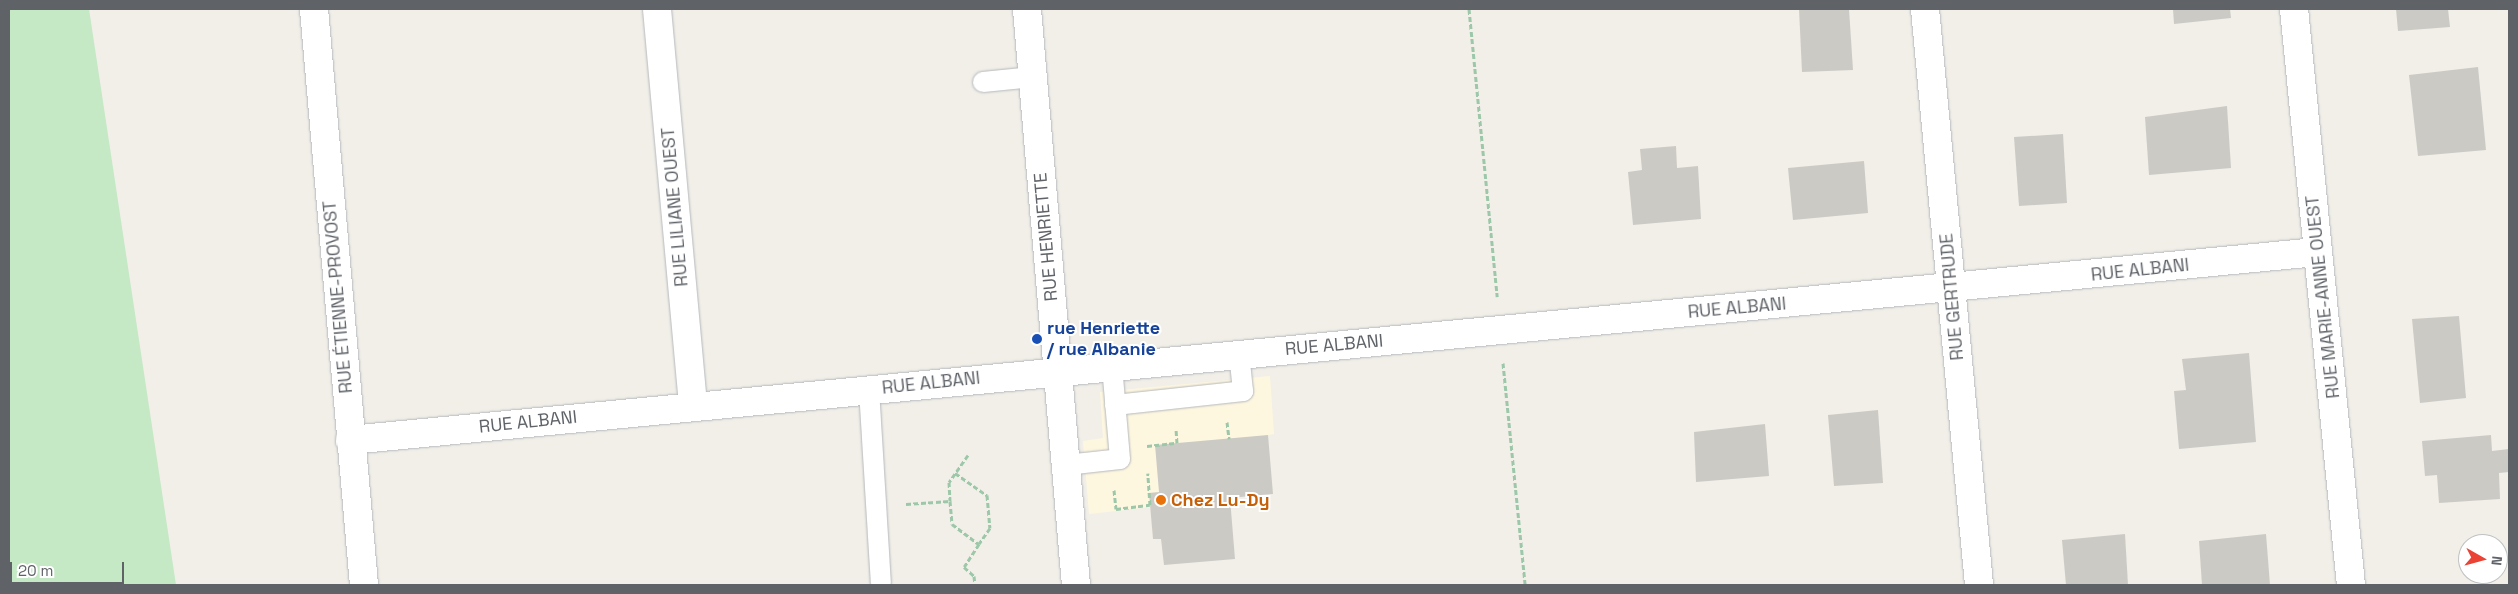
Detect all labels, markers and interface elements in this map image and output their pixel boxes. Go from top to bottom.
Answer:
street label: RUE LILIANE OUEST [657,126,693,288]
street label: RUE HENRIETTE [1030,172,1062,302]
street label: RUE MARIE-ANNE OUEST [2302,194,2344,400]
street label: RUE ÉTIENNE-PROVOST [319,200,357,394]
street label: RUE GERTRUDE [1936,233,1968,361]
street label: RUE ALBANI [2090,254,2190,286]
street label: RUE ALBANI [1687,293,1787,323]
place label: rue Henriette / rue Albanie [1047,318,1160,360]
street label: RUE ALBANI [1284,330,1384,360]
marker: rue Henriette / rue Albanie [1031,333,1043,345]
street label: RUE ALBANI [881,367,981,399]
street label: RUE ALBANI [478,406,578,438]
place label: Chez Lu-Dy [1171,489,1270,511]
marker: Chez Lu-Dy [1155,494,1167,506]
north arrow [2458,534,2508,584]
scale bar [12,552,126,584]
text: N [2487,555,2506,566]
text: 20 m [18,561,53,580]

